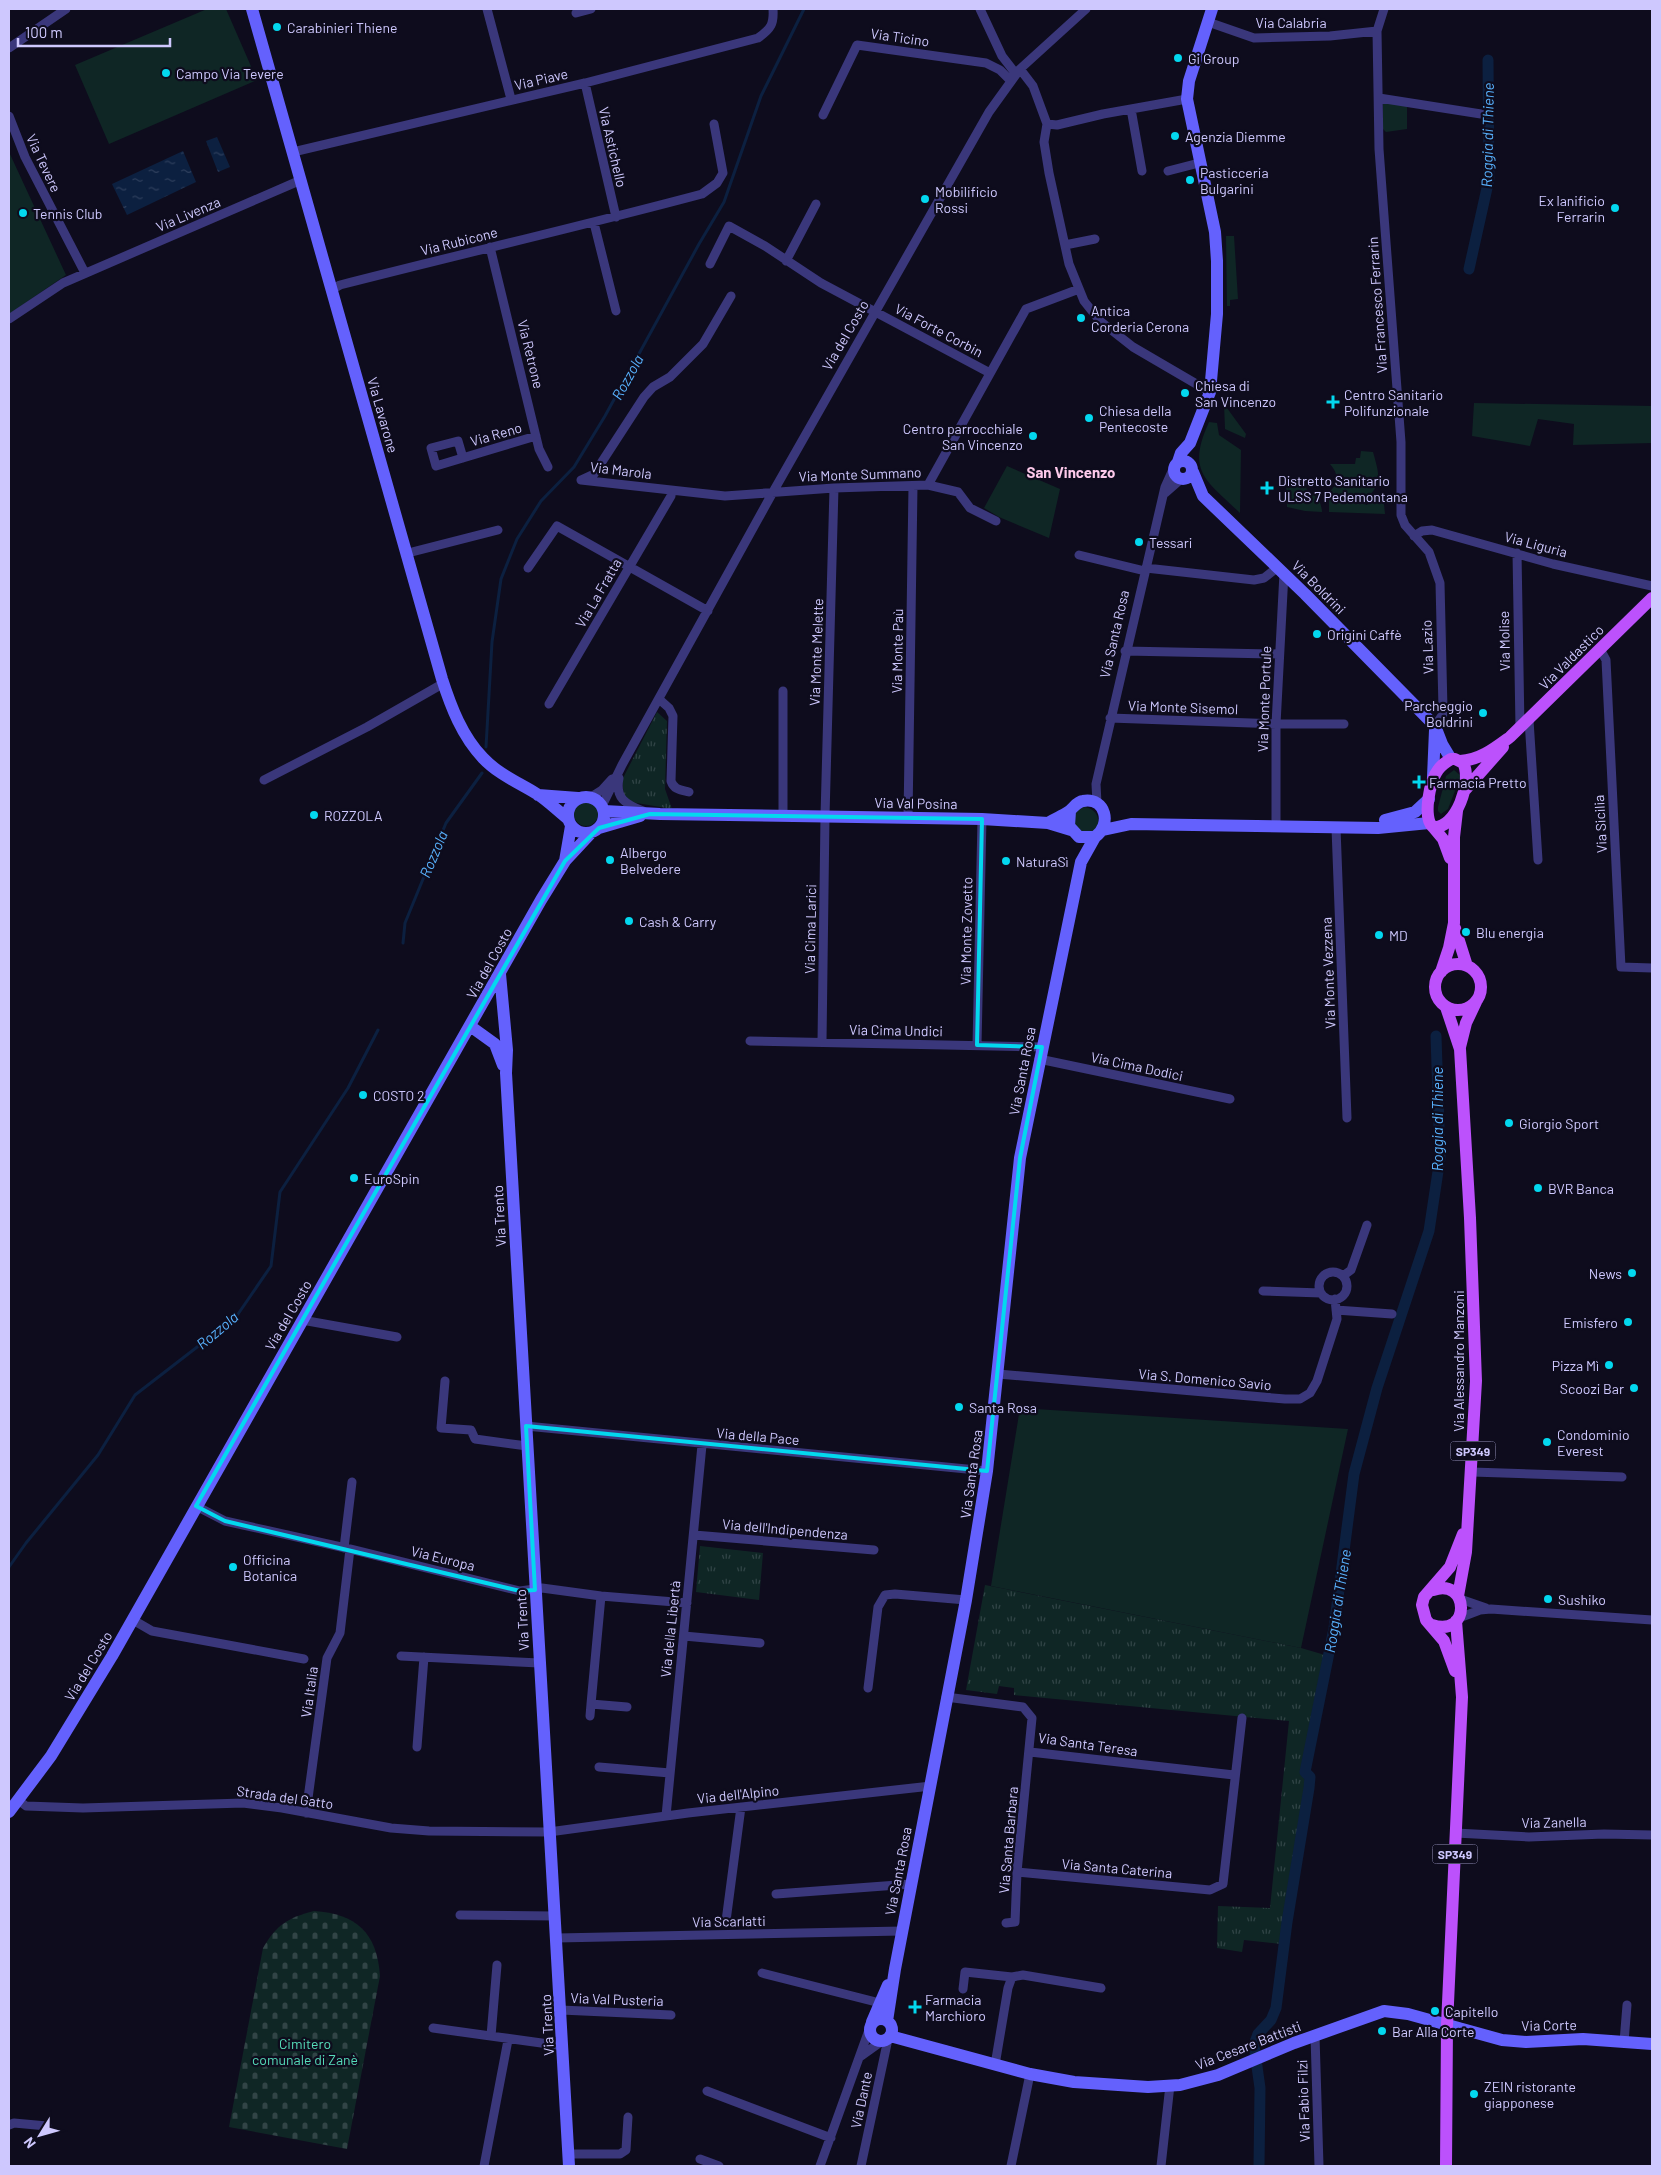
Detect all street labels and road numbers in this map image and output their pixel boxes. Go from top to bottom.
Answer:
street label: Via Calabria [1255,14,1327,31]
street label: Via Ticino [870,24,930,50]
street label: Via Piave [512,65,570,93]
street label: Via Astichello [596,105,630,189]
street label: Via Tevere [23,131,65,195]
street label: Via Livenza [153,193,223,235]
street label: Via Rubicone [419,223,499,259]
street label: Via Francesco Ferrarin [1364,236,1390,374]
street label: Via del Costo [818,297,872,373]
street label: Via Forte Corbin [892,300,986,360]
street label: Via Retrone [514,318,548,390]
street label: Via Lavarone [364,375,402,455]
street label: Via Reno [468,419,524,449]
street label: Via Marola [589,458,653,482]
street label: Via Monte Summano [798,463,922,485]
street label: Via Liguria [1503,527,1569,561]
street label: Via La Fratta [571,555,625,631]
street label: Via Boldrini [1289,557,1349,617]
street label: Via Santa Rosa [1096,588,1132,680]
street label: Via Monte Melette [806,598,826,706]
street label: Via Monte Paù [888,608,906,694]
street label: Via Molise [1495,611,1513,671]
street label: Via Lazio [1418,620,1436,674]
street label: Via Valdastico [1535,621,1607,693]
street label: Via Monte Portule [1254,646,1274,752]
street label: Via Monte Sisemol [1128,697,1238,717]
street label: Via Val Posina [874,794,958,812]
street label: Via Sicilia [1590,794,1610,854]
street label: Via Monte Zovetto [957,877,975,985]
street label: Via Cima Larici [801,884,819,974]
street label: Via Monte Vezzena [1318,917,1338,1029]
street label: Via del Costo [463,925,515,1001]
street label: Via Cima Undici [849,1021,943,1039]
street label: Via Santa Rosa [1005,1025,1039,1117]
street label: Via Cima Dodici [1089,1048,1185,1084]
street label: Via Trento [489,1185,509,1247]
street label: Via del Costo [261,1277,315,1353]
street label: Via Alessandro Manzoni [1450,1290,1467,1432]
street label: Via S. Domenico Savio [1138,1365,1272,1393]
street label: Via della Pace [716,1424,800,1448]
street label: Via Santa Rosa [956,1428,986,1520]
road number: SP349 [1450,1442,1496,1460]
street label: Via dell'Indipendenza [721,1515,849,1543]
street label: Via Europa [409,1542,477,1574]
street label: Via della Libertà [656,1580,684,1678]
street label: Via Trento [512,1589,532,1651]
street label: Via del Costo [61,1628,115,1704]
street label: Via Italia [297,1665,321,1719]
street label: Via Santa Teresa [1037,1729,1139,1759]
street label: Via dell'Alpino [696,1781,780,1807]
street label: Strada del Gatto [236,1782,334,1812]
street label: Via Santa Barbara [995,1786,1021,1894]
street label: Via Zanella [1521,1813,1587,1831]
street label: Via Santa Rosa [881,1825,915,1917]
road number: SP349 [1432,1845,1478,1864]
street label: Via Santa Caterina [1061,1855,1173,1881]
street label: Via Scarlatti [692,1912,766,1930]
street label: Via Val Pusteria [570,1989,664,2009]
street label: Via Trento [537,1994,557,2056]
street label: Via Corte [1521,2016,1577,2034]
street label: Via Cesare Battisti [1193,2017,1303,2073]
street label: Via Fabio Filzi [1293,2059,1313,2143]
street label: Via Dante [847,2070,875,2130]

